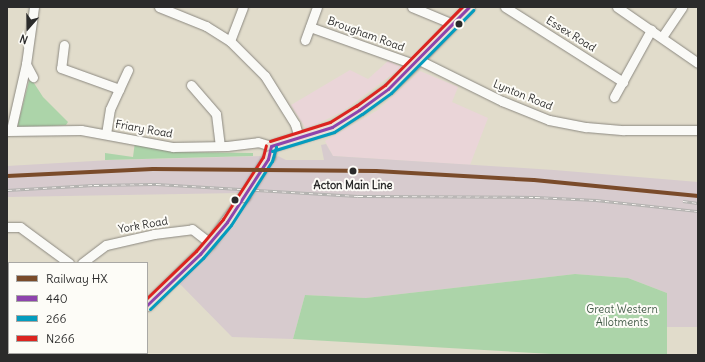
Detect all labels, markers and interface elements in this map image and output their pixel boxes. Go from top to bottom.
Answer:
north arrow [8,8,48,48]
street label: Brougham Road [326,14,406,54]
street label: Essex Road [544,14,598,54]
unlabelled marker [454,19,464,29]
text: N [18,31,30,47]
street label: Lynton Road [491,77,555,113]
street label: Friary Road [114,117,174,141]
marker: Acton Main Line [347,165,359,177]
place label: Acton Main Line [314,178,392,192]
unlabelled marker [230,195,240,205]
street label: York Road [117,214,169,236]
legend [8,262,148,354]
text: Railway HX [46,271,108,286]
text: 440 [46,291,68,306]
park label: Great Western Allotments [586,303,658,329]
text: 266 [46,311,66,326]
text: N266 [46,331,75,346]

